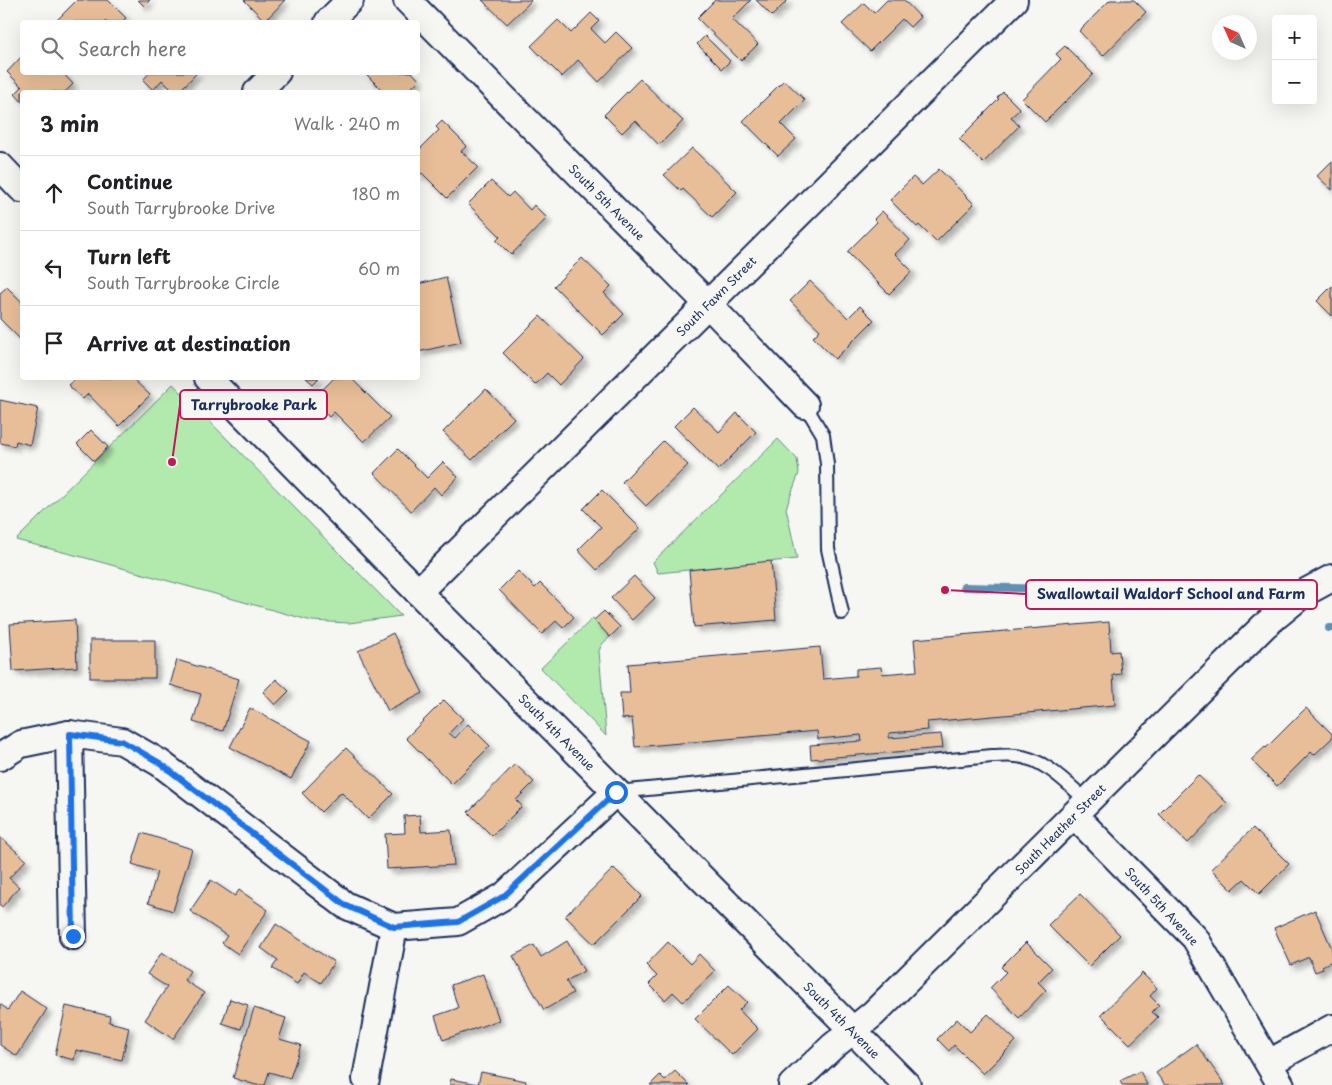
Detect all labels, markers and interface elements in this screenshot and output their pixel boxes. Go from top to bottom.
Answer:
north arrow [1212,15,1257,60]
map controls [1272,15,1317,105]
button: + [1272,15,1317,60]
search box [20,20,420,75]
icon: search [38,34,66,62]
text: Search here [78,34,187,62]
button: − [1272,60,1317,105]
text: 3 min [40,107,99,139]
text: Walk · 240 m [294,111,400,135]
street label: South 5th Avenue [565,160,649,244]
text: Continue [87,167,173,195]
icon: ahead [40,179,68,207]
text: 180 m [352,181,400,205]
text: South Tarrybrooke Drive [87,195,275,219]
text: Turn left [87,242,171,270]
street label: South Fawn Street [672,252,760,340]
icon: left [40,254,68,282]
text: 60 m [358,256,400,280]
text: South Tarrybrooke Circle [87,270,280,294]
icon: arrive [40,329,68,357]
text: Arrive at destination [87,329,291,357]
callout: Tarrybrooke Park [180,390,327,419]
text: Tarrybrooke Park [191,394,318,415]
callout: Swallowtail Waldorf School and Farm [1026,580,1317,609]
text: Swallowtail Waldorf School and Farm [1037,583,1305,604]
street label: South 4th Avenue [515,690,600,775]
street label: South Heather Street [1011,779,1110,878]
route start [605,781,628,804]
street label: South 5th Avenue [1121,863,1203,949]
route end [62,925,85,948]
street label: South 4th Avenue [800,978,885,1063]

